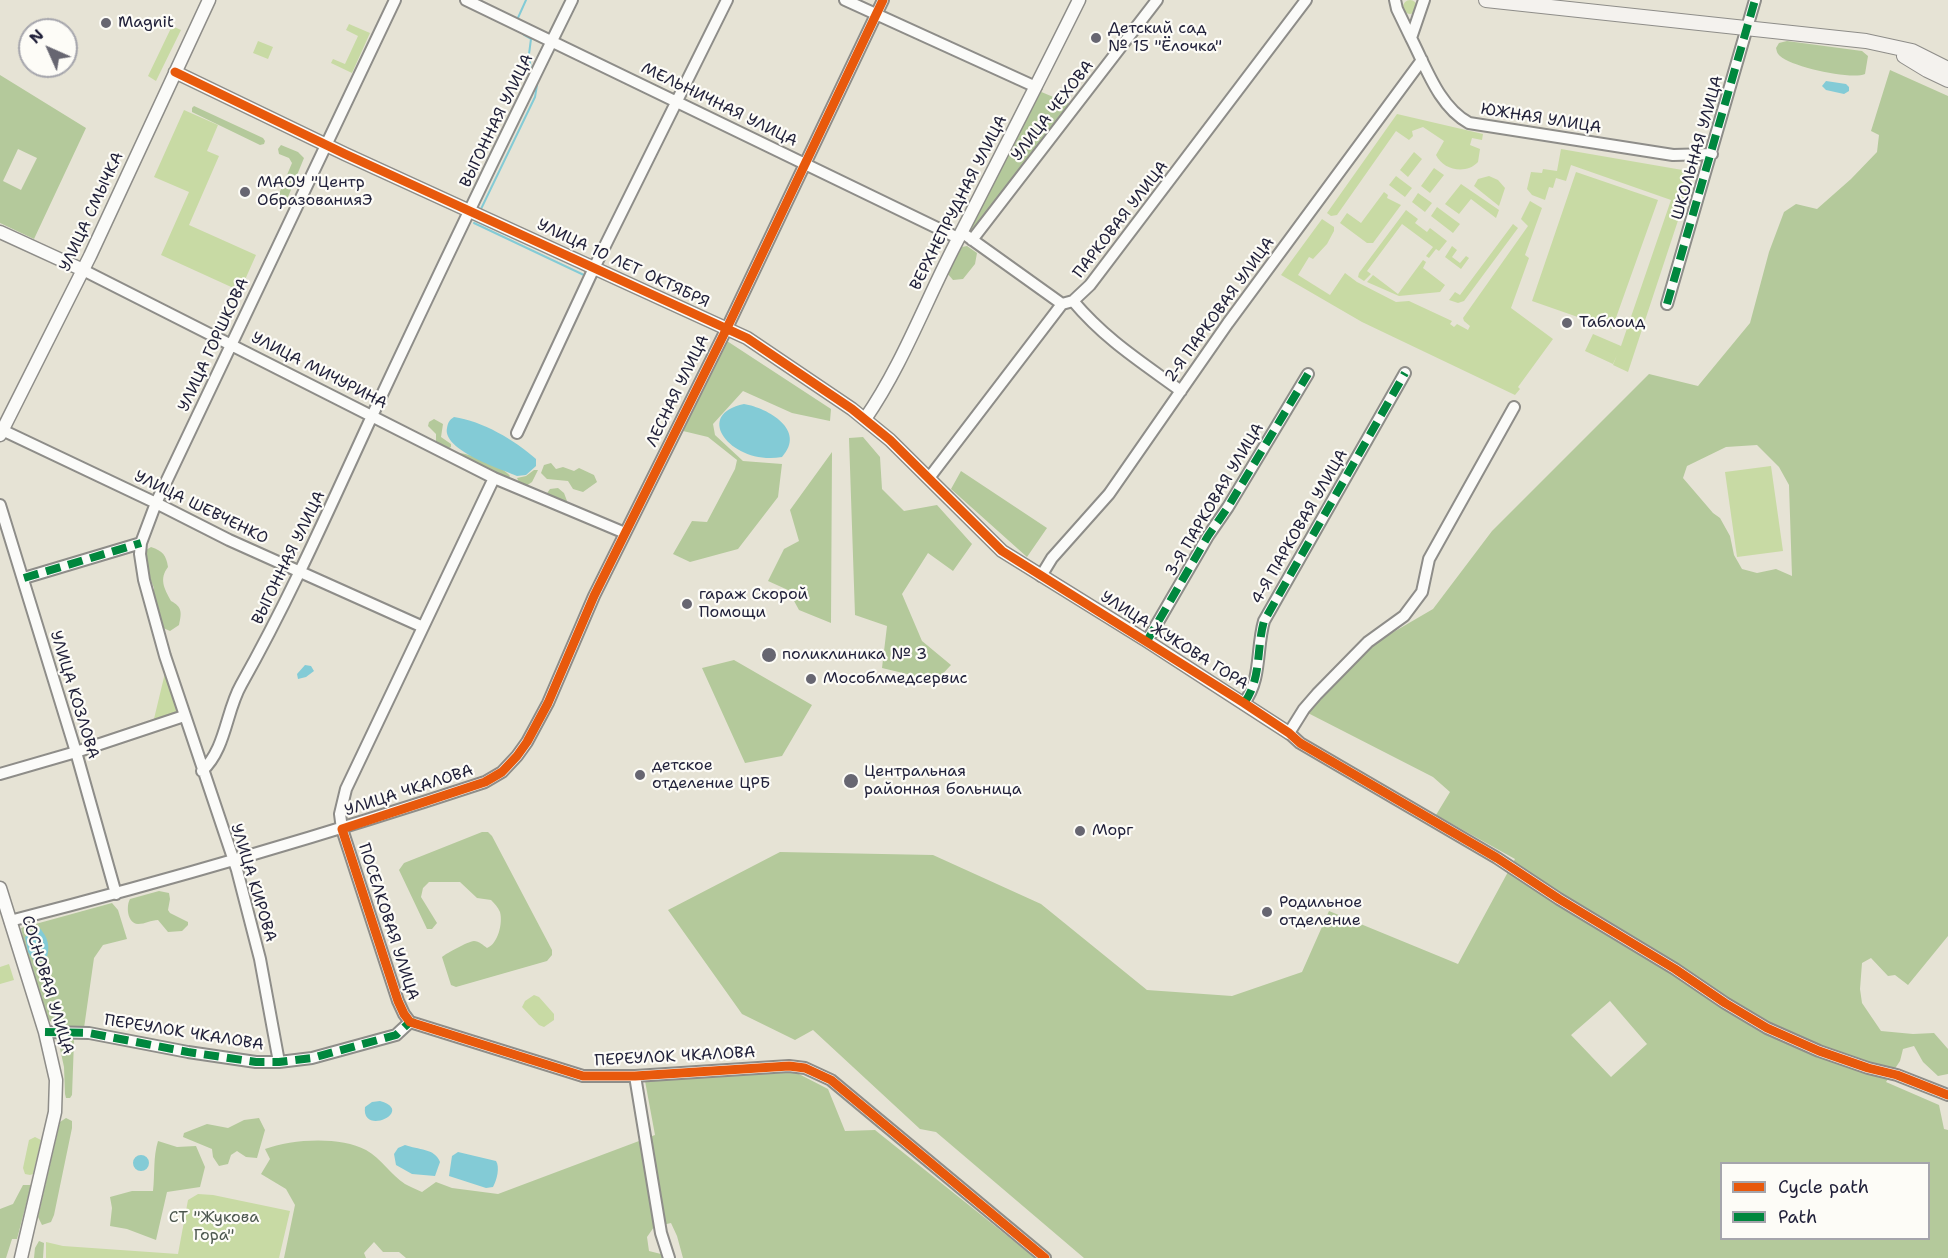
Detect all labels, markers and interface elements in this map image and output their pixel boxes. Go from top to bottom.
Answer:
place label: Magnit [118,13,174,33]
marker: Magnit [99,16,113,30]
north arrow [18,18,78,78]
place label: Детский сад № 15 "Ёлочка" [1108,19,1222,57]
text: N [24,24,48,48]
marker: Детский сад № 15 "Ёлочка" [1089,31,1103,45]
street label: ВЫГОННАЯ УЛИЦА [456,51,538,191]
street label: УЛИЦА ЧЕХОВА [1008,57,1098,165]
street label: МЕЛЬНИЧНАЯ УЛИЦА [638,59,800,151]
street label: ШКОЛЬНАЯ УЛИЦА [1668,74,1728,222]
street label: ЮЖНАЯ УЛИЦА [1479,100,1603,138]
street label: ВЕРХНЕПРУДНАЯ УЛИЦА [906,112,1012,294]
street label: УЛИЦА СМЫЧКА [56,149,128,275]
street label: ПАРКОВАЯ УЛИЦА [1069,158,1173,282]
place label: МАОУ "Центр ОбразованияЭ [257,173,372,211]
marker: МАОУ "Центр ОбразованияЭ [238,185,252,199]
street label: УЛИЦА 10 ЛЕТ ОКТЯБРЯ [534,216,712,312]
street label: 2-Я ПАРКОВАЯ УЛИЦА [1161,234,1279,386]
street label: УЛИЦА ГОРШКОВА [175,275,253,415]
place label: Таблоид [1579,313,1645,333]
marker: Таблоид [1560,316,1574,330]
street label: УЛИЦА МИЧУРИНА [248,328,390,414]
street label: ЛЕСНАЯ УЛИЦА [643,332,713,450]
street label: 3-Я ПАРКОВАЯ УЛИЦА [1162,420,1268,580]
street label: 4-Я ПАРКОВАЯ УЛИЦА [1248,446,1352,608]
street label: УЛИЦА ШЕВЧЕНКО [131,467,271,549]
street label: ВЫГОННАЯ УЛИЦА [248,488,330,628]
place label: гараж Скорой Помощи [699,585,808,623]
street label: УЛИЦА ЖУКОВА ГОРА [1097,588,1251,694]
marker: гараж Скорой Помощи [680,597,694,611]
street label: УЛИЦА КОЗЛОВА [45,628,103,762]
place label: поликлиника № 3 [782,645,927,665]
marker: поликлиника № 3 [760,646,778,664]
place label: Мособлмедсервис [823,669,968,689]
marker: Мособлмедсервис [804,672,818,686]
place label: детское отделение ЦРБ [652,756,770,794]
street label: УЛИЦА ЧКАЛОВА [342,761,476,821]
place label: Центральная районная больница [864,762,1022,800]
marker: детское отделение ЦРБ [633,768,647,782]
marker: Центральная районная больница [842,772,860,790]
street label: УЛИЦА КИРОВА [226,821,280,945]
place label: Морг [1092,821,1133,841]
marker: Морг [1073,824,1087,838]
street label: ПОСЕЛКОВАЯ УЛИЦА [354,841,422,1003]
place label: Родильное отделение [1279,893,1362,931]
marker: Родильное отделение [1260,905,1274,919]
street label: СОСНОВАЯ УЛИЦА [17,913,77,1057]
street label: ПЕРЕУЛОК ЧКАЛОВА [103,1011,265,1055]
street label: ПЕРЕУЛОК ЧКАЛОВА [594,1043,756,1071]
legend [1720,1162,1930,1240]
text: Cycle path [1778,1175,1869,1199]
text: Path [1778,1205,1817,1229]
park label: СТ "Жукова Гора" [169,1208,259,1246]

